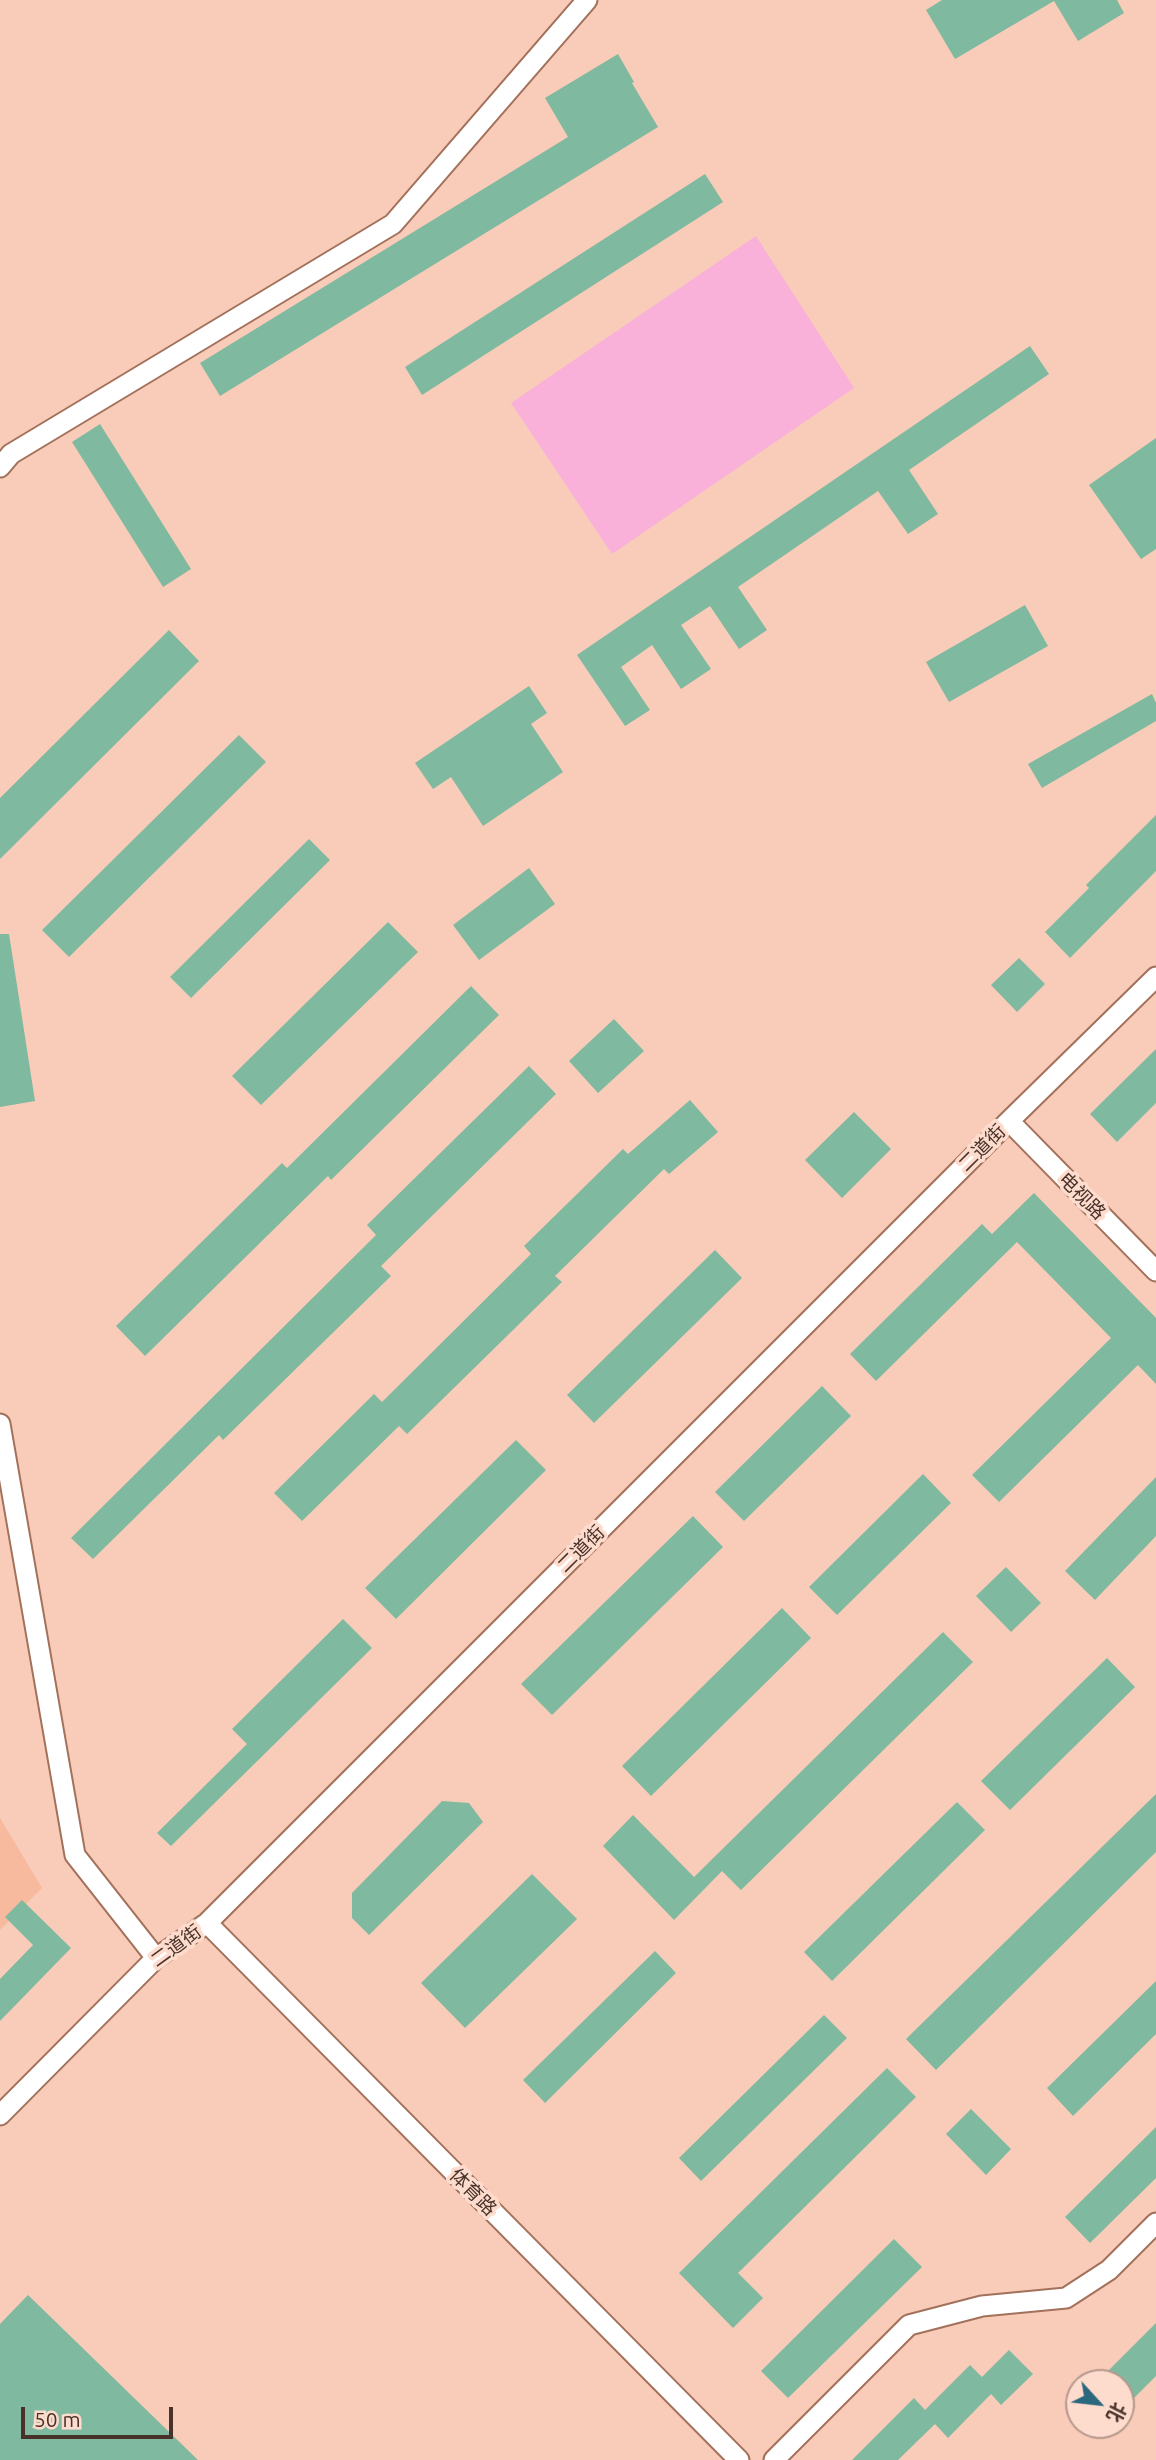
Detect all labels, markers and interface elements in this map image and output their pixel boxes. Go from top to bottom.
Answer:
street label: 二道街 [954,1120,1010,1176]
street label: 电视路 [1054,1168,1110,1224]
street label: 二道街 [553,1521,609,1577]
street label: 二道街 [146,1920,206,1972]
street label: 体育路 [445,2164,501,2220]
north arrow [1065,2369,1135,2439]
scale bar [24,2394,177,2438]
text: 北 [1103,2399,1131,2426]
text: 50 m [34,2407,81,2431]

